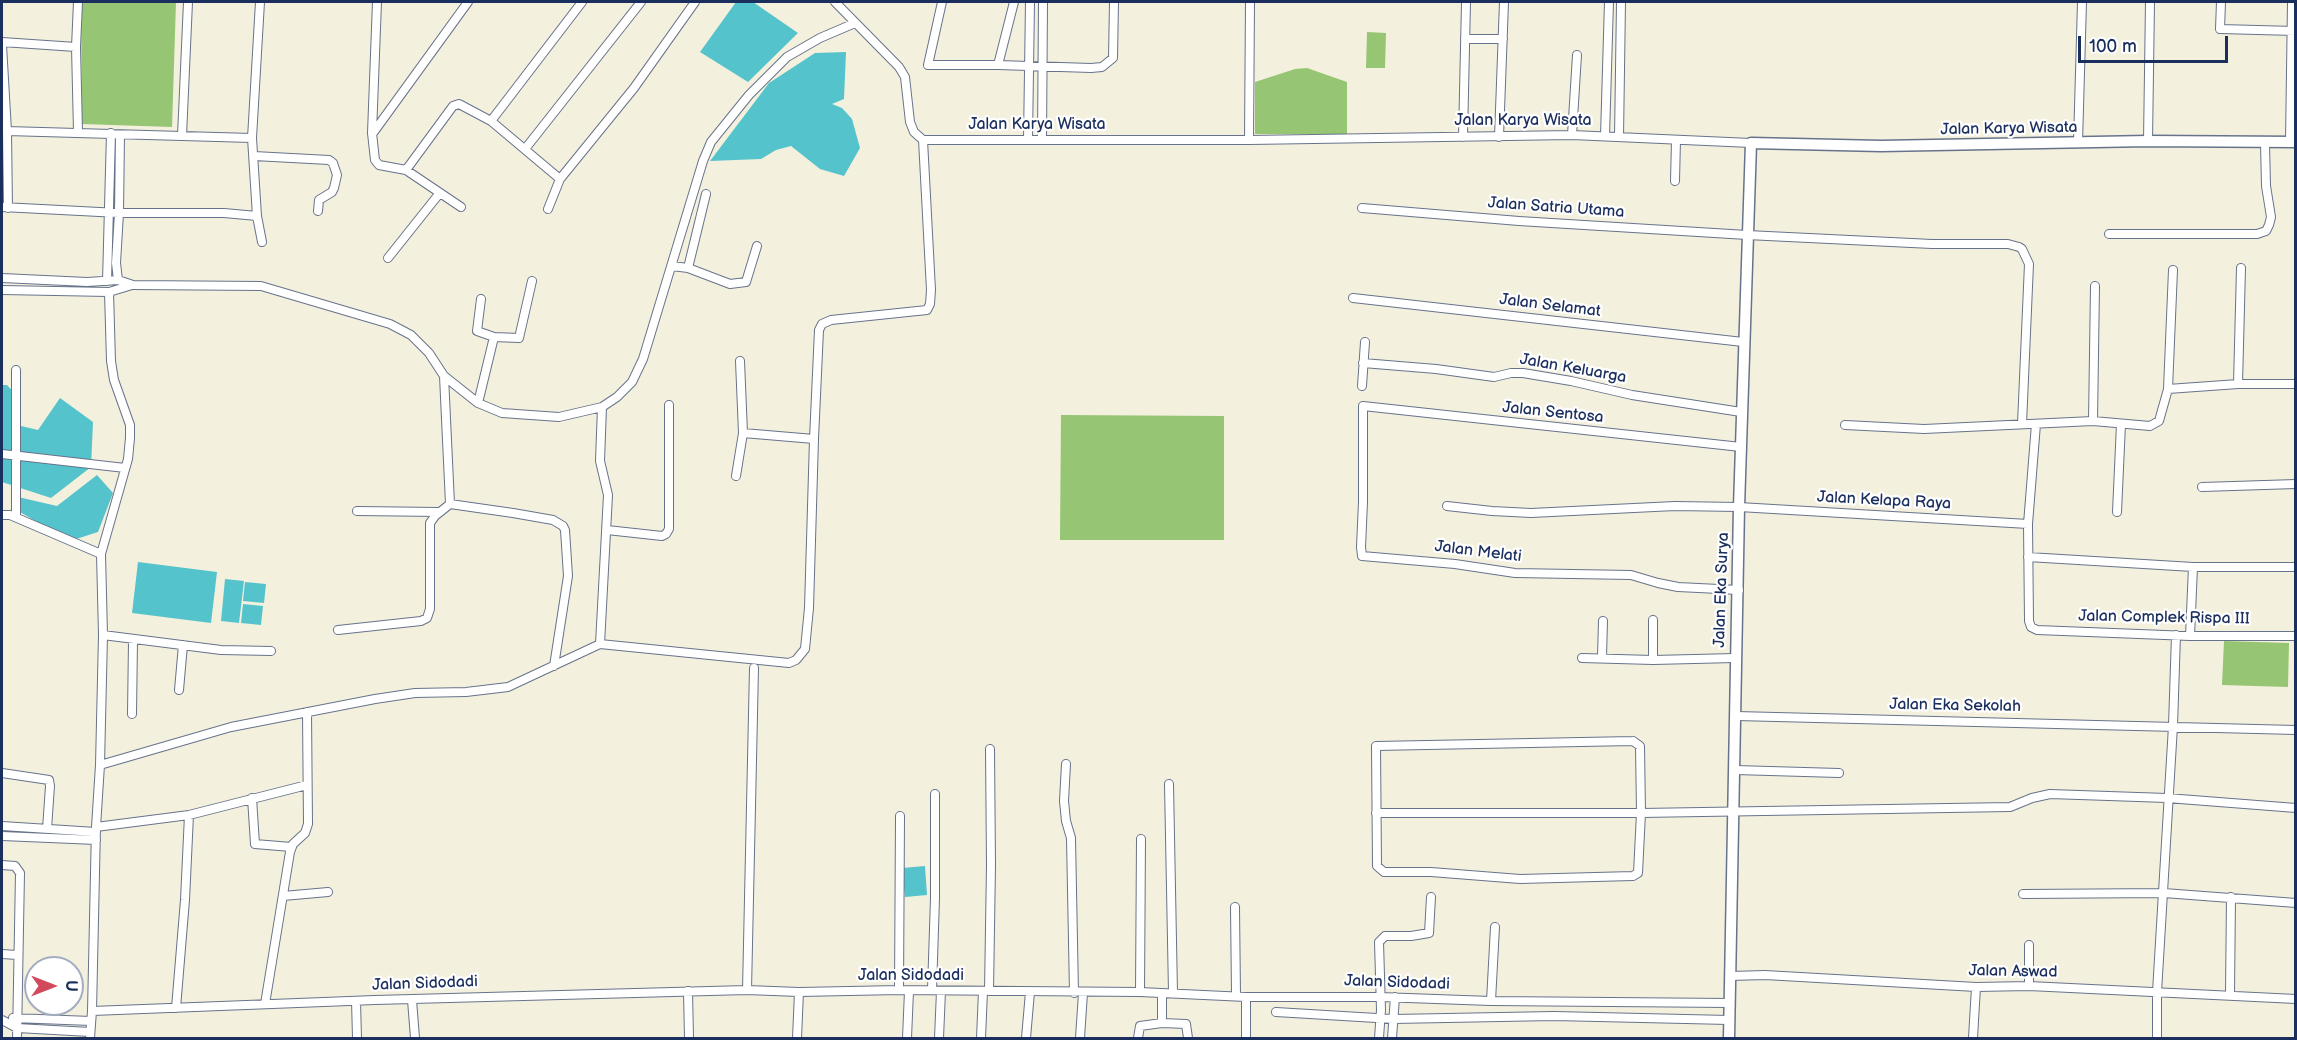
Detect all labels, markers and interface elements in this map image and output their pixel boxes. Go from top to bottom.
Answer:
scale bar [2081,24,2231,62]
text: 100 m [2089,36,2137,57]
street label: Jalan Karya Wisata [1455,111,1591,131]
street label: Jalan Karya Wisata [969,115,1105,135]
street label: Jalan Karya Wisata [1940,118,2078,140]
street label: Jalan Satria Utama [1487,194,1625,222]
street label: Jalan Selamat [1498,290,1602,322]
street label: Jalan Keluarga [1518,350,1628,388]
street label: Jalan Sentosa [1501,398,1605,428]
street label: Jalan Kelapa Raya [1817,488,1951,514]
street label: Jalan Eka Surya [1710,532,1734,648]
street label: Jalan Melati [1433,537,1523,567]
street label: Jalan Complek Rispa III [2078,607,2250,629]
street label: Jalan Eka Sekolah [1889,695,2021,717]
north arrow [24,956,84,1016]
street label: Jalan Aswad [1968,962,2058,982]
street label: Jalan Sidodadi [858,966,964,986]
street label: Jalan Sidodadi [1344,972,1450,994]
street label: Jalan Sidodadi [372,973,478,995]
text: U [61,980,80,992]

